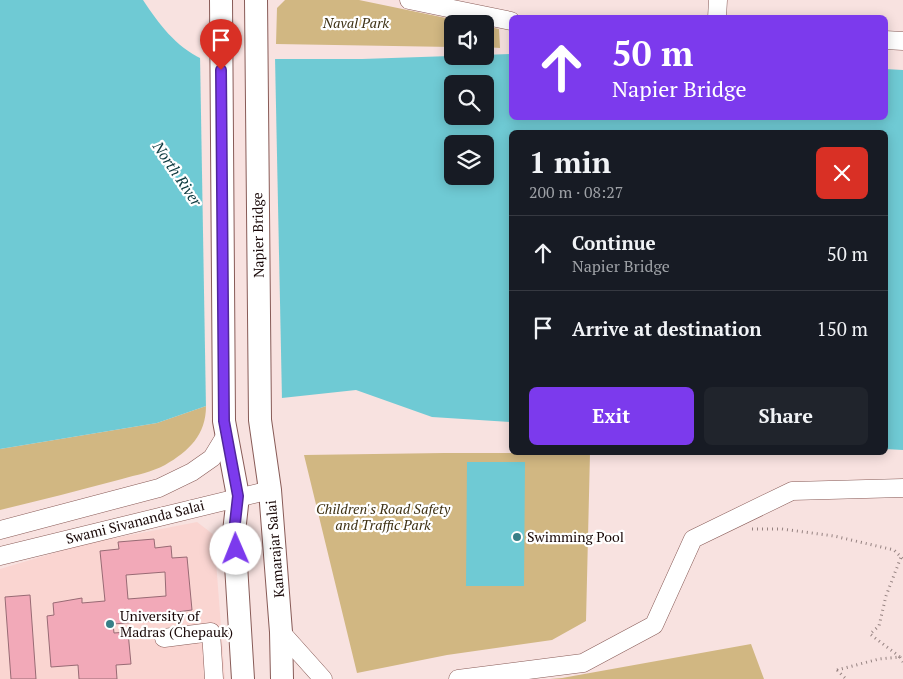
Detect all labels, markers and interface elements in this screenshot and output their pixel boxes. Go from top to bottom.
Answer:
park label: Naval Park [322,13,389,32]
map controls [444,15,494,185]
button: sound [444,15,494,65]
pin [200,19,242,70]
icon: arrive [207,26,235,54]
text: 50 m [612,30,693,76]
icon: ahead [529,35,594,100]
text: Napier Bridge [612,74,747,103]
button: search [444,75,494,125]
button: layers [444,135,494,185]
water label: North River [148,136,207,211]
text: 1 min [529,142,611,182]
button: close [816,147,868,199]
text: 200 m · 08:27 [529,181,623,203]
street label: Napier Bridge [247,192,268,278]
text: Continue [572,230,656,255]
icon: ahead [529,239,557,267]
text: 50 m [827,241,868,266]
text: Napier Bridge [572,255,670,277]
icon: arrive [529,314,557,342]
text: Arrive at destination [572,316,761,341]
text: 150 m [817,316,868,341]
button: Exit [529,387,694,445]
button: Share [704,387,868,445]
street label: Swami Sivananda Salai [64,495,206,548]
park label: Children's Road Safety and Traffic Park [316,499,451,534]
street label: Kamarajar Salai [261,500,288,599]
position arrow [209,522,261,574]
place label: Swimming Pool [527,527,624,546]
marker: Swimming Pool [511,531,523,543]
place label: University of Madras (Chepauk) [120,606,233,641]
marker: University of Madras (Chepauk) [104,618,116,630]

